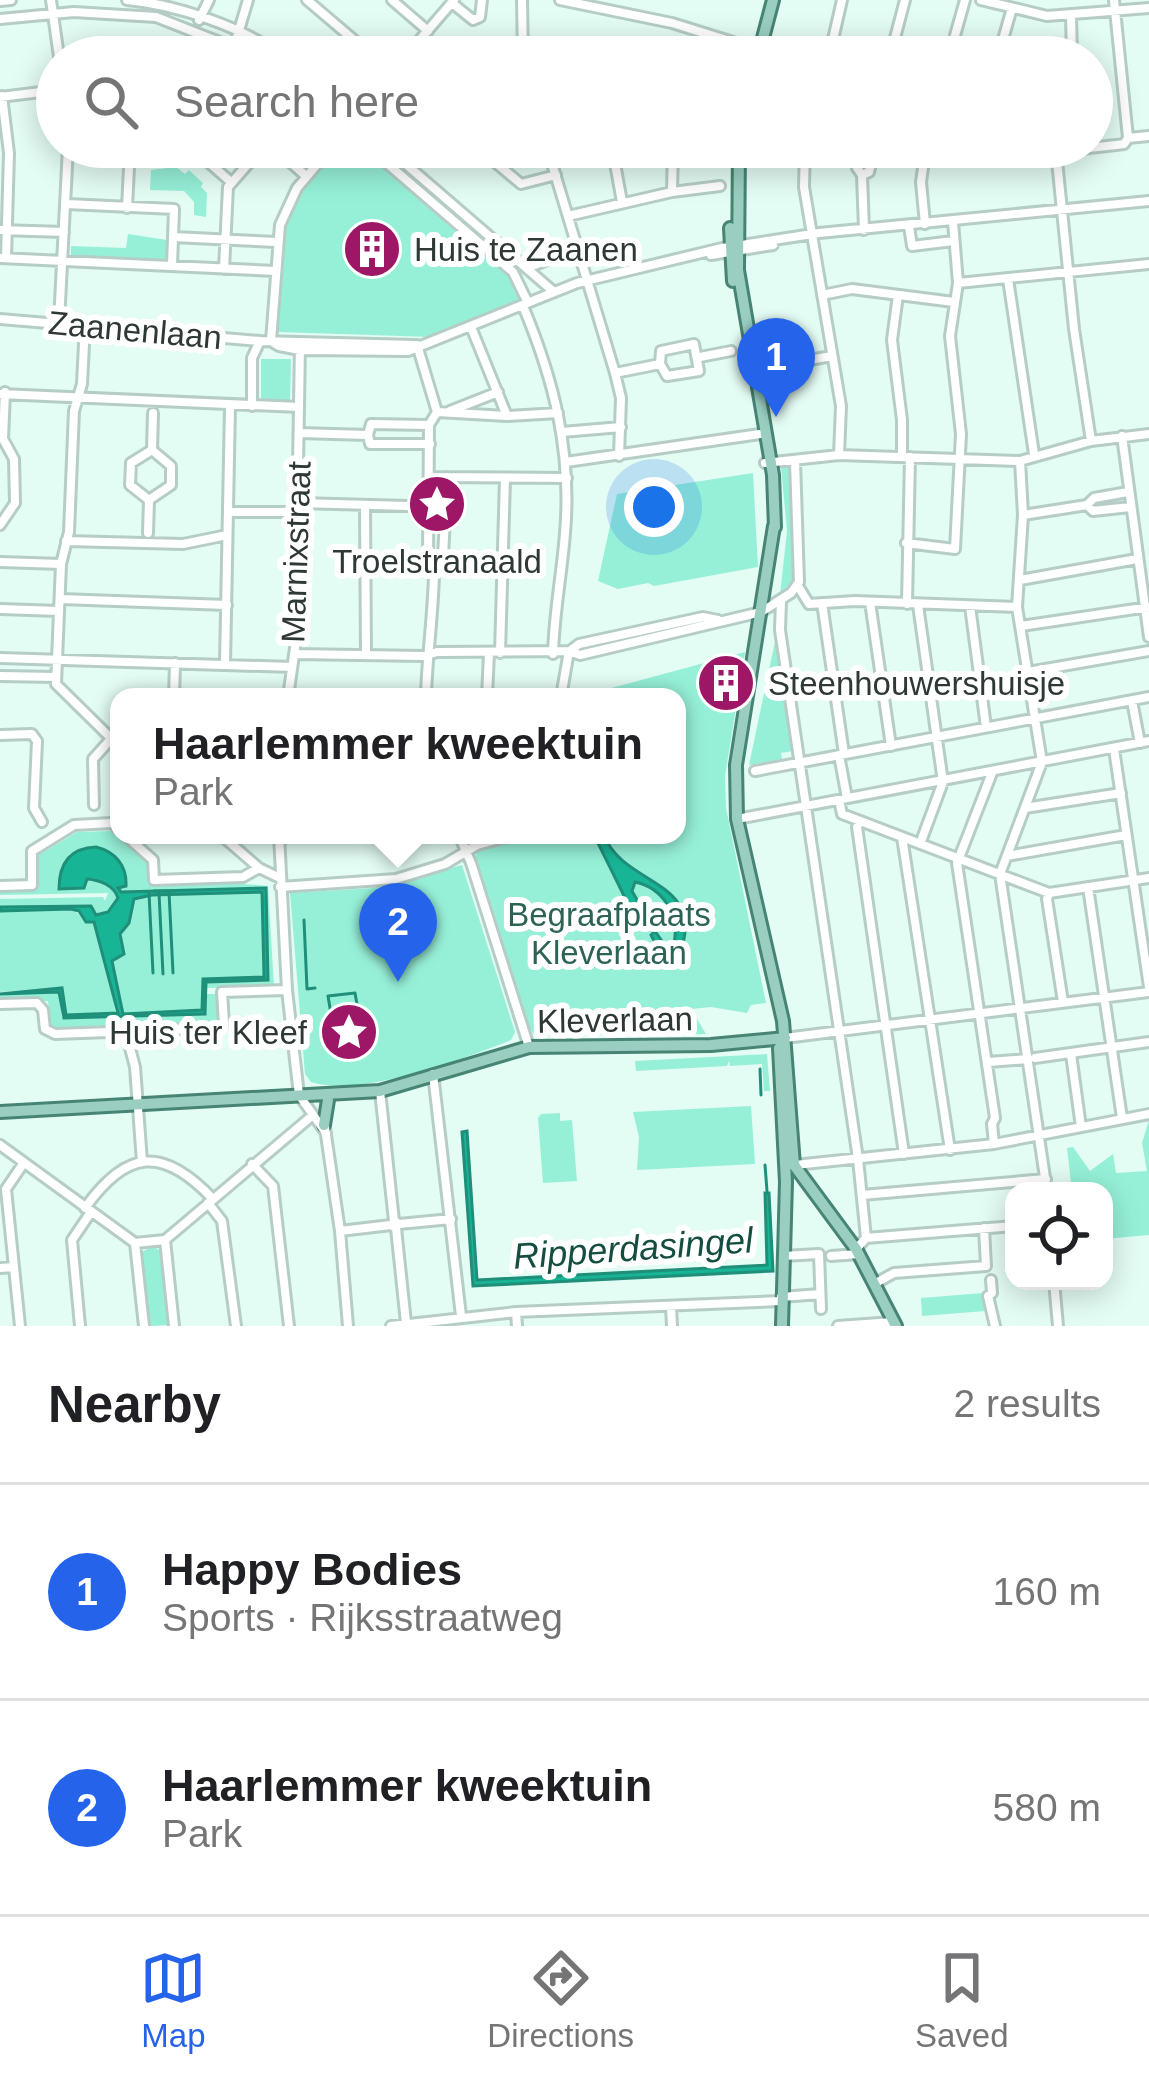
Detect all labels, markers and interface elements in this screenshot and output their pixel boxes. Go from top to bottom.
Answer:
search box [36,36,1113,168]
icon: search [78,69,144,135]
text: Search here [174,76,419,127]
building icon: Huis te Zaanen [341,218,403,280]
place label: Huis te Zaanen [414,231,638,268]
street label: Zaanenlaan [47,304,223,356]
pin: 1 [737,318,815,417]
street label: Marnixstraat [274,461,318,643]
place icon: Troelstranaald [406,473,468,535]
your location [624,477,684,537]
place label: Troelstranaald [332,543,542,580]
building icon: Steenhouwershuisje [695,652,757,714]
place label: Steenhouwershuisje [768,665,1065,702]
popup [110,688,686,844]
text: Haarlemmer kweektuin [153,718,643,769]
text: Park [153,770,233,813]
pin: 2 [359,883,437,982]
park label: Begraafplaats Kleverlaan [507,896,711,971]
street label: Kleverlaan [537,1000,693,1040]
place icon: Huis ter Kleef [318,1001,380,1063]
place label: Huis ter Kleef [109,1014,308,1051]
map controls [1005,1182,1113,1290]
button: locate [1005,1182,1113,1290]
water label: Ripperdasingel [512,1219,755,1277]
text: Nearby [48,1376,221,1433]
text: 2 results [954,1382,1101,1425]
text: Happy Bodies [162,1544,462,1595]
text: 1 [76,1570,98,1613]
text: 160 m [993,1570,1101,1613]
text: Sports · Rijksstraatweg [162,1596,563,1639]
text: Haarlemmer kweektuin [162,1760,652,1811]
text: 2 [76,1786,98,1829]
text: 580 m [993,1786,1101,1829]
text: Park [162,1812,242,1855]
tab: Map [140,1945,206,2055]
tab: Directions [487,1945,634,2055]
tab: Saved [915,1945,1009,2055]

